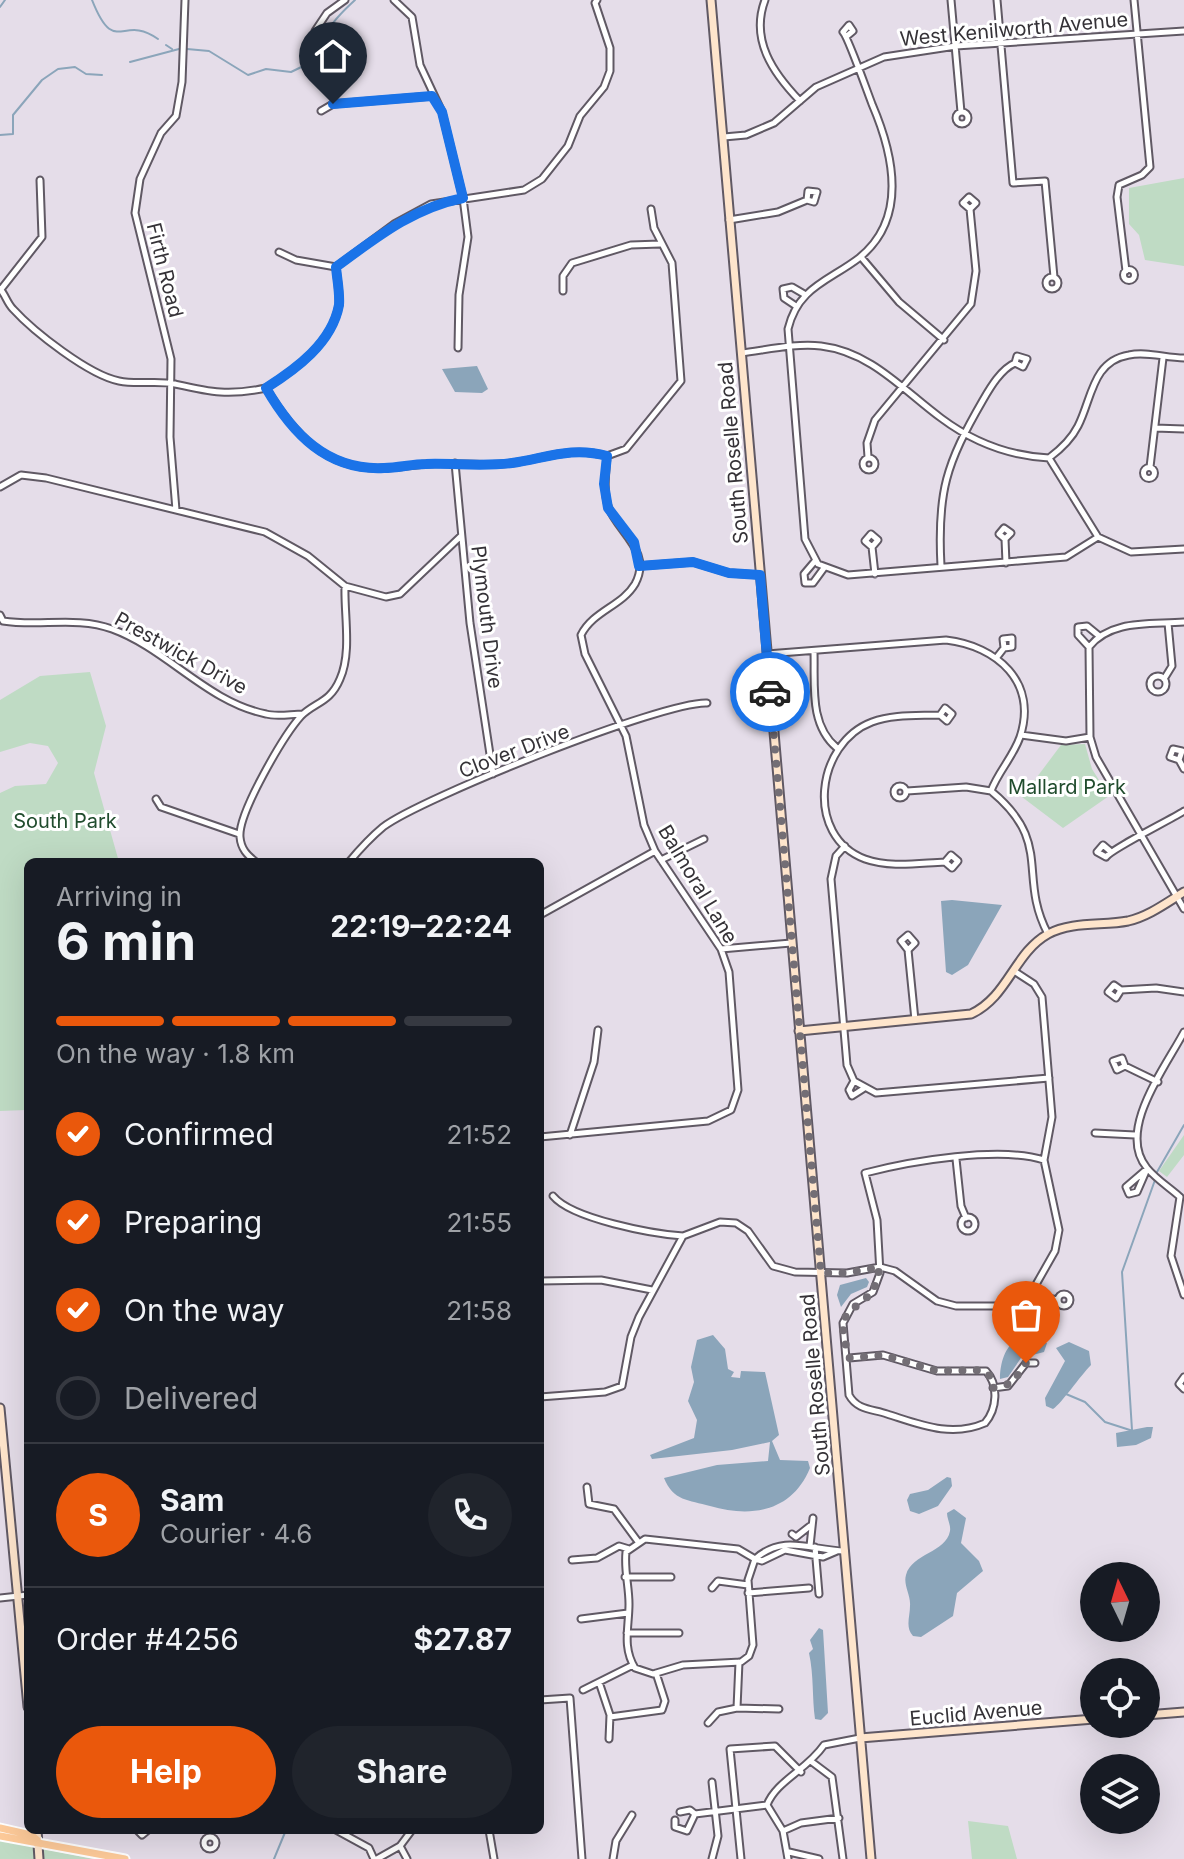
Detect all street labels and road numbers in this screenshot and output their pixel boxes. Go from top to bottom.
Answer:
street label: West Kenilworth Avenue [899,7,1129,51]
street label: Firth Road [142,220,188,320]
street label: South Roselle Road [713,361,753,545]
street label: Plymouth Drive [466,544,508,690]
street label: Prestwick Drive [111,607,251,699]
street label: Clover Drive [455,719,573,783]
street label: Balmoral Lane [653,820,743,948]
street label: South Roselle Road [795,1293,835,1477]
street label: Euclid Avenue [909,1695,1043,1731]

